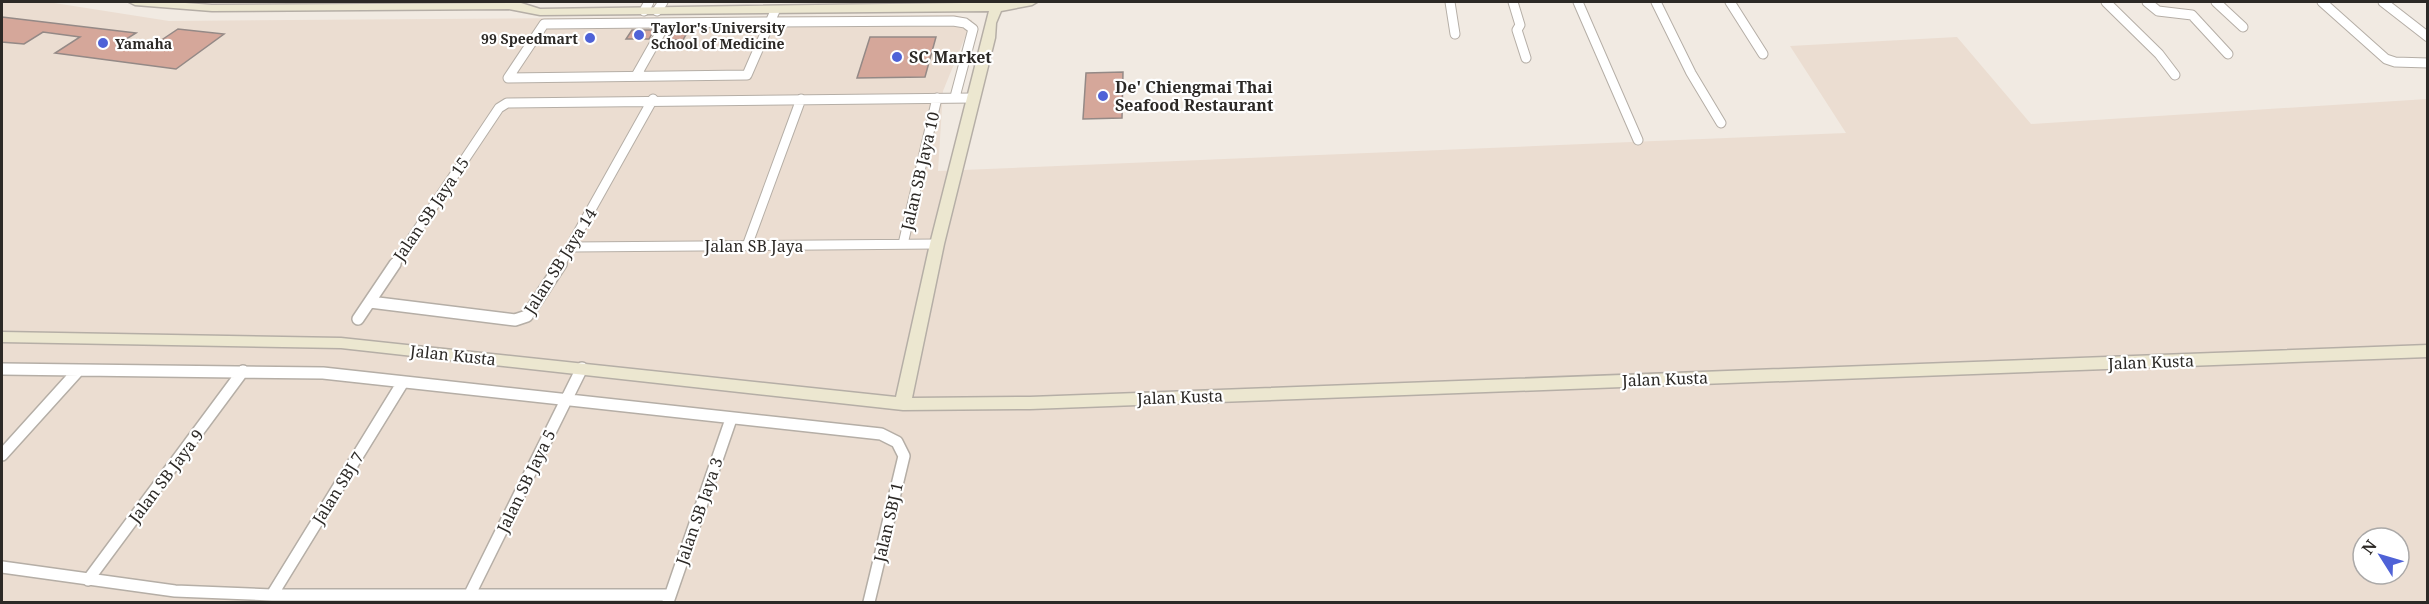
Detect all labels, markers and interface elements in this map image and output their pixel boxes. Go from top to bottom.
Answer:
place label: Taylor's University School of Medicine [651,18,786,53]
marker: Taylor's University School of Medicine [632,28,646,42]
place label: 99 Speedmart [481,29,578,48]
marker: 99 Speedmart [583,31,597,45]
place label: Yamaha [115,34,172,53]
marker: Yamaha [96,36,110,50]
place label: SC Market [909,46,992,68]
marker: SC Market [890,50,904,64]
place label: De' Chiengmai Thai Seafood Restaurant [1115,76,1274,116]
marker: De' Chiengmai Thai Seafood Restaurant [1096,89,1110,103]
street label: Jalan SB Jaya 10 [895,110,944,233]
street label: Jalan SB Jaya 15 [387,153,474,266]
street label: Jalan SB Jaya 14 [518,204,601,319]
street label: Jalan SB Jaya [704,235,803,257]
street label: Jalan Kusta [408,339,497,370]
street label: Jalan Kusta [2107,350,2194,375]
street label: Jalan Kusta [1621,367,1708,392]
street label: Jalan Kusta [1136,385,1223,410]
street label: Jalan SB Jaya 9 [123,425,209,528]
street label: Jalan SB Jaya 5 [491,426,560,537]
street label: Jalan SBJ 7 [307,448,369,529]
street label: Jalan SB Jaya 3 [670,454,728,569]
street label: Jalan SBJ 1 [868,480,908,565]
north arrow [2351,526,2411,586]
text: N [2356,535,2382,559]

